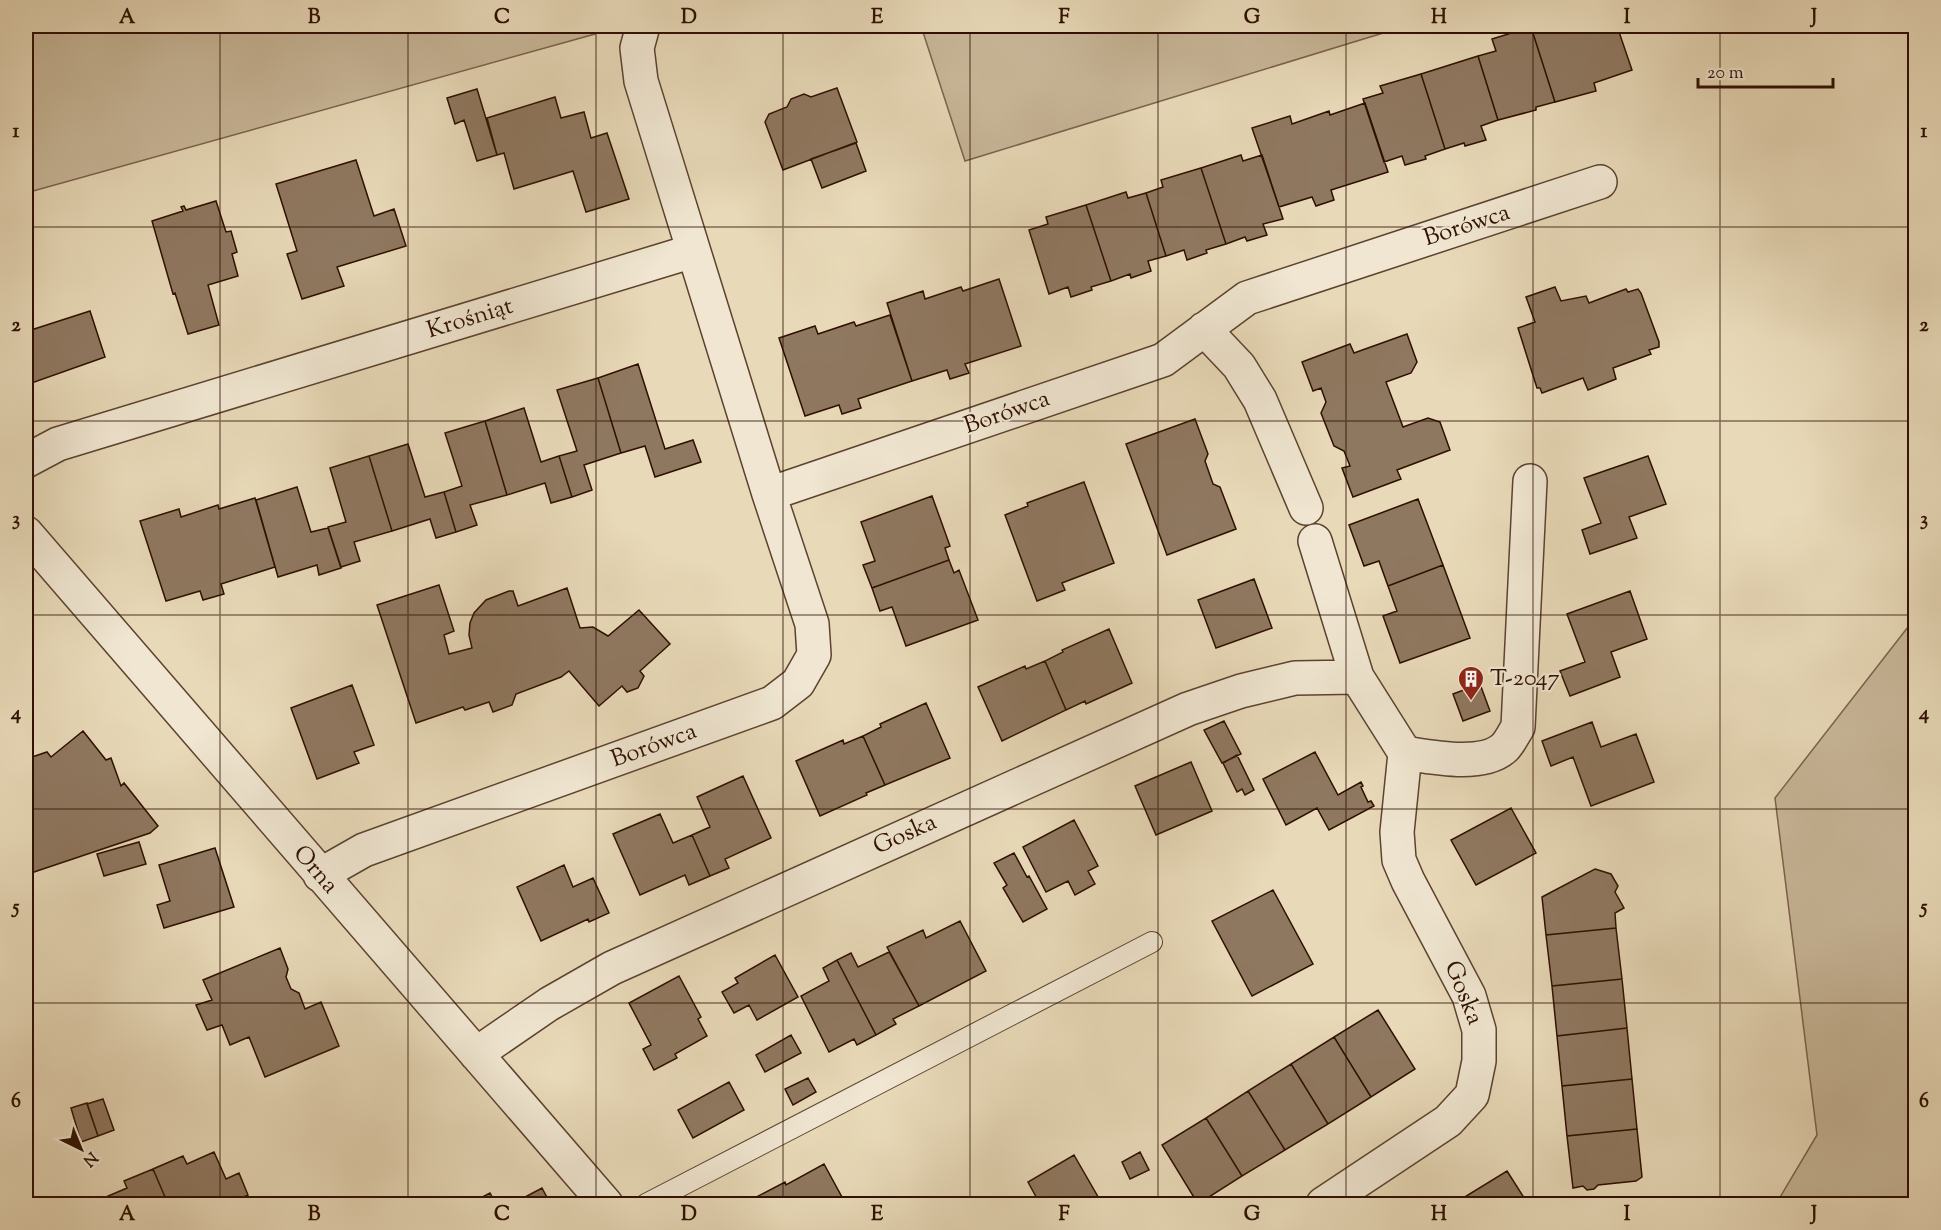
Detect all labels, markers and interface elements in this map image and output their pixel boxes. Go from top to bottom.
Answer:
text: A [119,4,136,33]
text: B [308,4,321,33]
text: C [494,4,510,33]
text: D [681,4,697,33]
text: E [871,4,884,33]
text: F [1058,4,1070,33]
text: G [1244,4,1261,33]
text: H [1431,4,1447,33]
text: I [1624,4,1631,33]
text: J [1809,4,1817,33]
scale bar [1698,51,1833,89]
text: 20 m [1707,61,1744,87]
text: 1 [13,118,20,147]
text: 1 [1921,118,1928,147]
street label: Borówca [1419,196,1515,256]
street label: Krośniąt [423,290,517,348]
text: 2 [11,312,21,341]
text: 2 [1919,312,1929,341]
street label: Borówca [959,382,1055,444]
text: 3 [12,506,20,535]
text: 3 [1920,506,1928,535]
place label: T-2047 [1490,662,1560,696]
building icon: T-2047 [1456,664,1486,702]
text: 4 [10,700,21,729]
text: 4 [1918,700,1929,729]
street label: Borówca [606,715,702,777]
street label: Goska [868,806,942,864]
street label: Orna [284,838,346,902]
text: 5 [11,894,20,923]
text: 5 [1919,894,1928,923]
street label: Goska [1435,956,1491,1030]
text: 6 [11,1088,21,1117]
text: 6 [1919,1088,1929,1117]
north arrow [51,1119,111,1179]
text: N [77,1145,102,1171]
text: A [119,1201,136,1230]
text: B [308,1201,321,1230]
text: C [494,1201,510,1230]
text: D [681,1201,697,1230]
text: E [871,1201,884,1230]
text: F [1058,1201,1070,1230]
text: G [1244,1201,1261,1230]
text: H [1431,1201,1447,1230]
text: I [1624,1201,1631,1230]
text: J [1809,1201,1817,1230]

